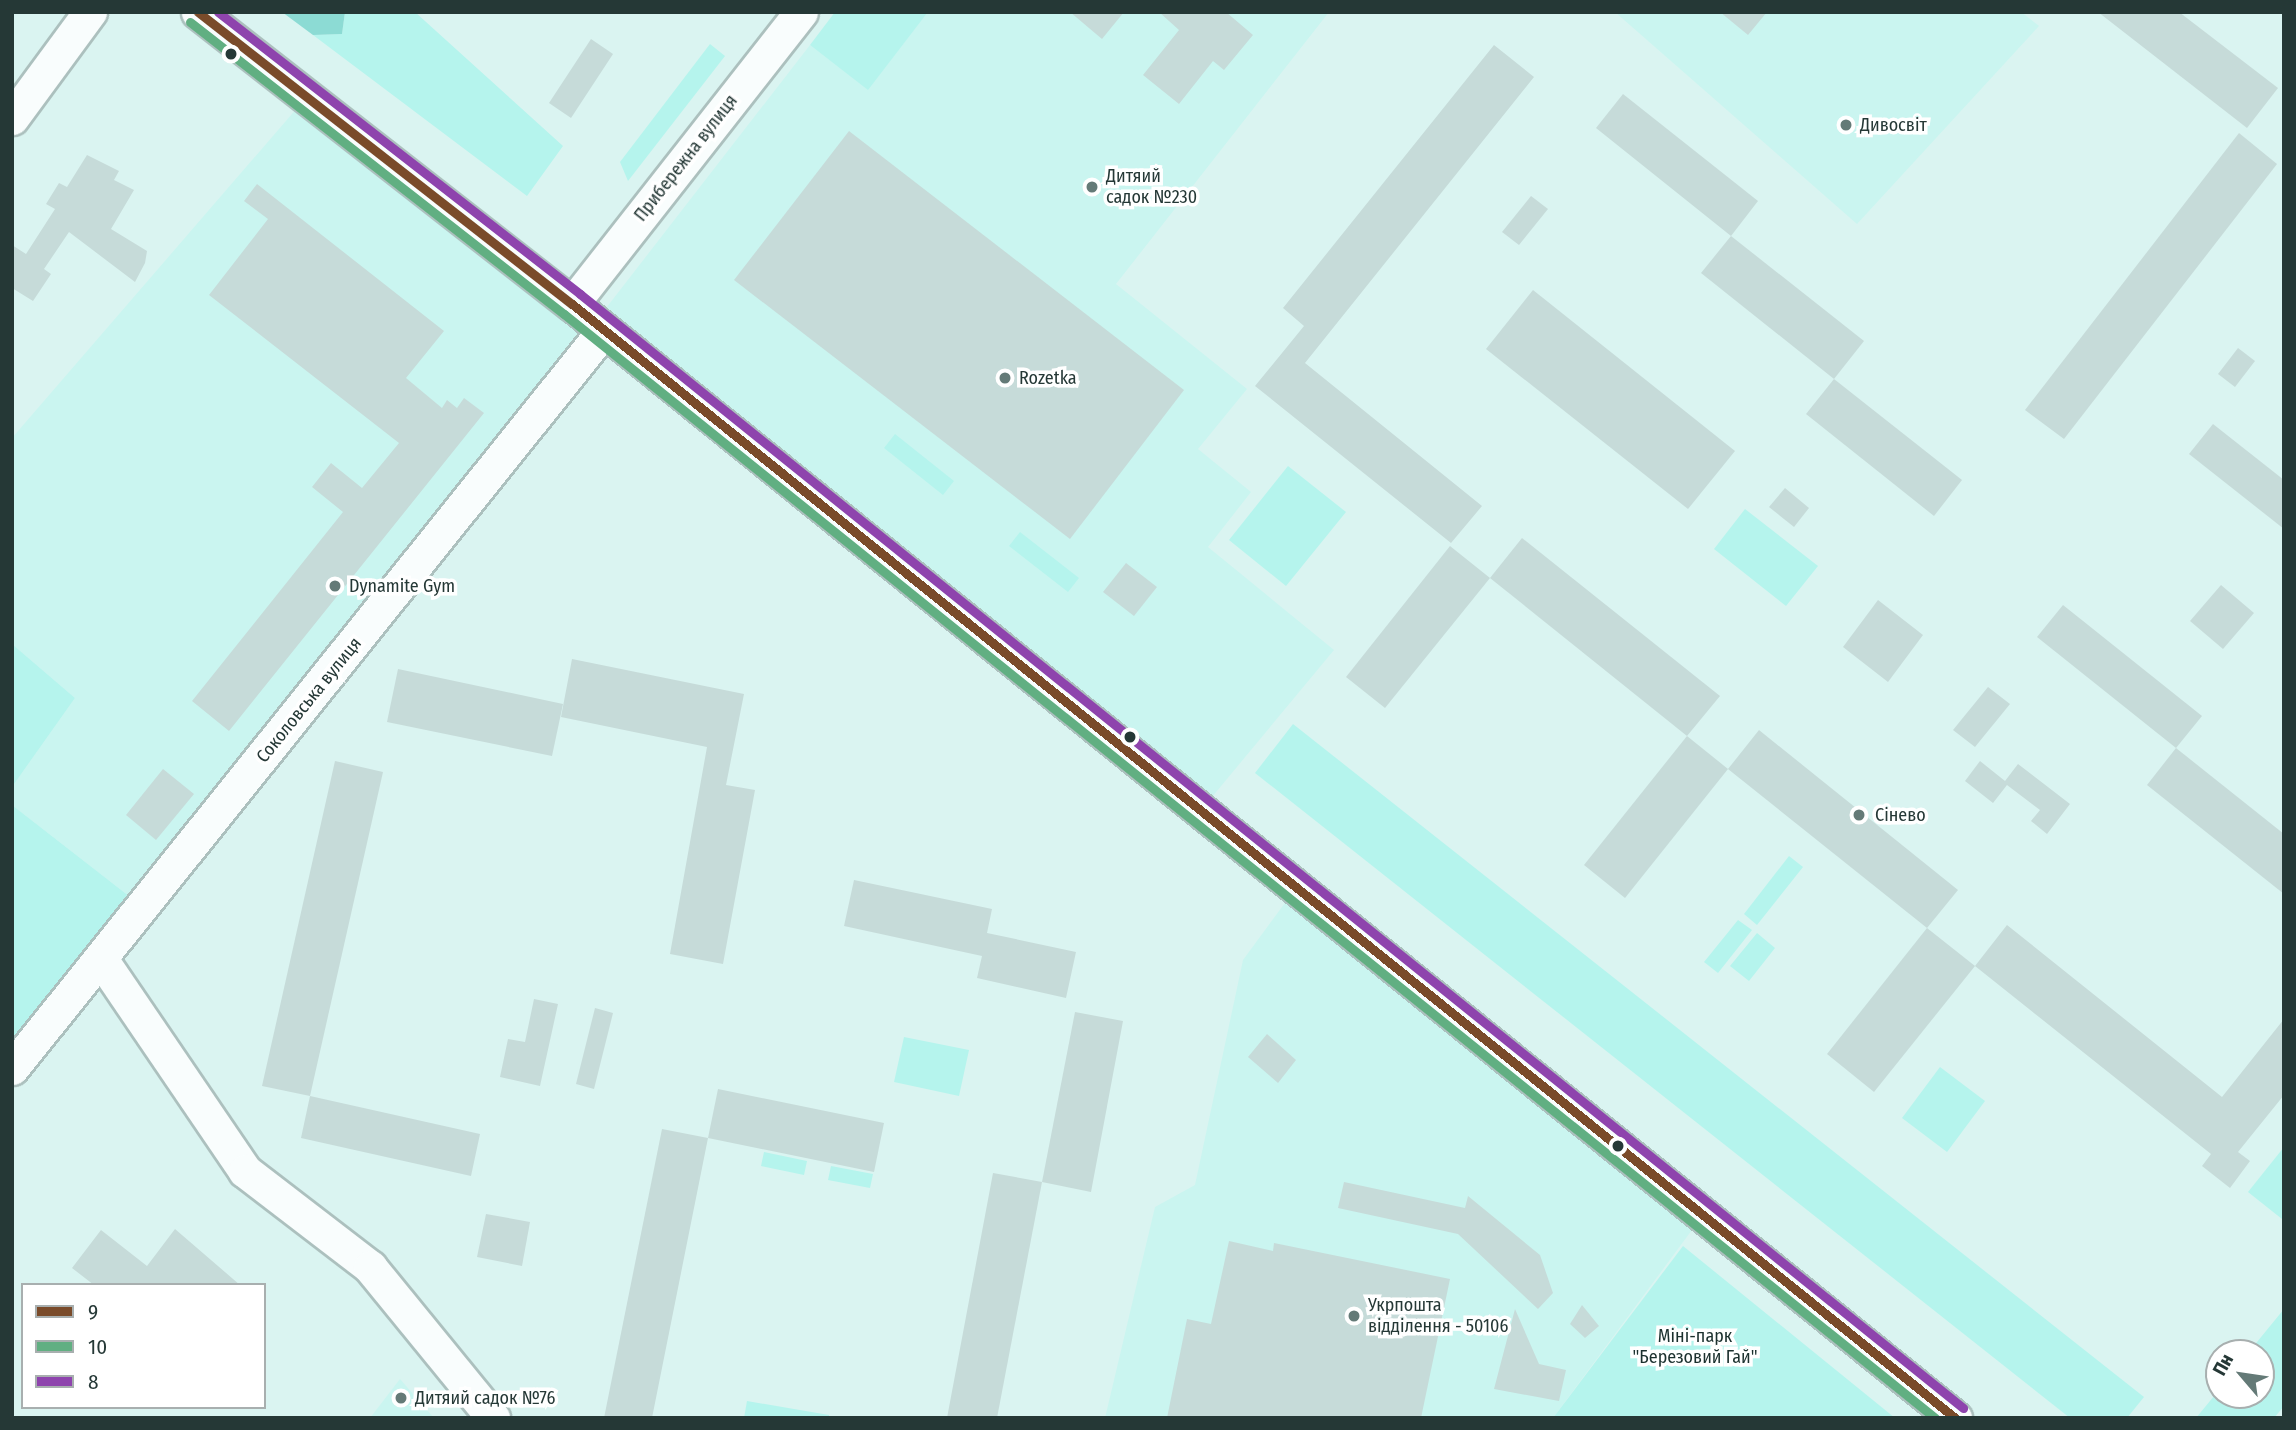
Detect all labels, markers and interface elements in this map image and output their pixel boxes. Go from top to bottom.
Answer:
unlabelled marker [224,47,238,61]
street label: Прибережна вулиця [630,90,742,226]
place label: Дивосвіт [1860,114,1927,136]
marker: Дивосвіт [1838,117,1854,133]
place label: Дитяий садок №230 [1106,166,1197,208]
marker: Дитяий садок №230 [1084,179,1100,195]
place label: Rozetka [1019,367,1077,389]
marker: Rozetka [997,370,1013,386]
place label: Dynamite Gym [349,575,455,597]
marker: Dynamite Gym [327,578,343,594]
street label: Соколовська вулиця [252,633,366,767]
unlabelled marker [1123,730,1137,744]
place label: Сінево [1875,804,1926,826]
marker: Сінево [1849,805,1869,825]
unlabelled marker [1611,1139,1625,1153]
legend [21,1283,266,1409]
place label: Укрпошта відділення - 50106 [1368,1295,1508,1338]
text: 9 [88,1299,98,1325]
marker: Укрпошта відділення - 50106 [1346,1308,1362,1324]
park label: Міні-парк "Березовий Гай" [1633,1326,1757,1368]
text: 10 [88,1334,107,1360]
north arrow [2205,1339,2275,1409]
text: Пн [2208,1350,2238,1380]
text: 8 [88,1369,99,1395]
place label: Дитяий садок №76 [415,1387,555,1409]
marker: Дитяий садок №76 [393,1390,409,1406]

